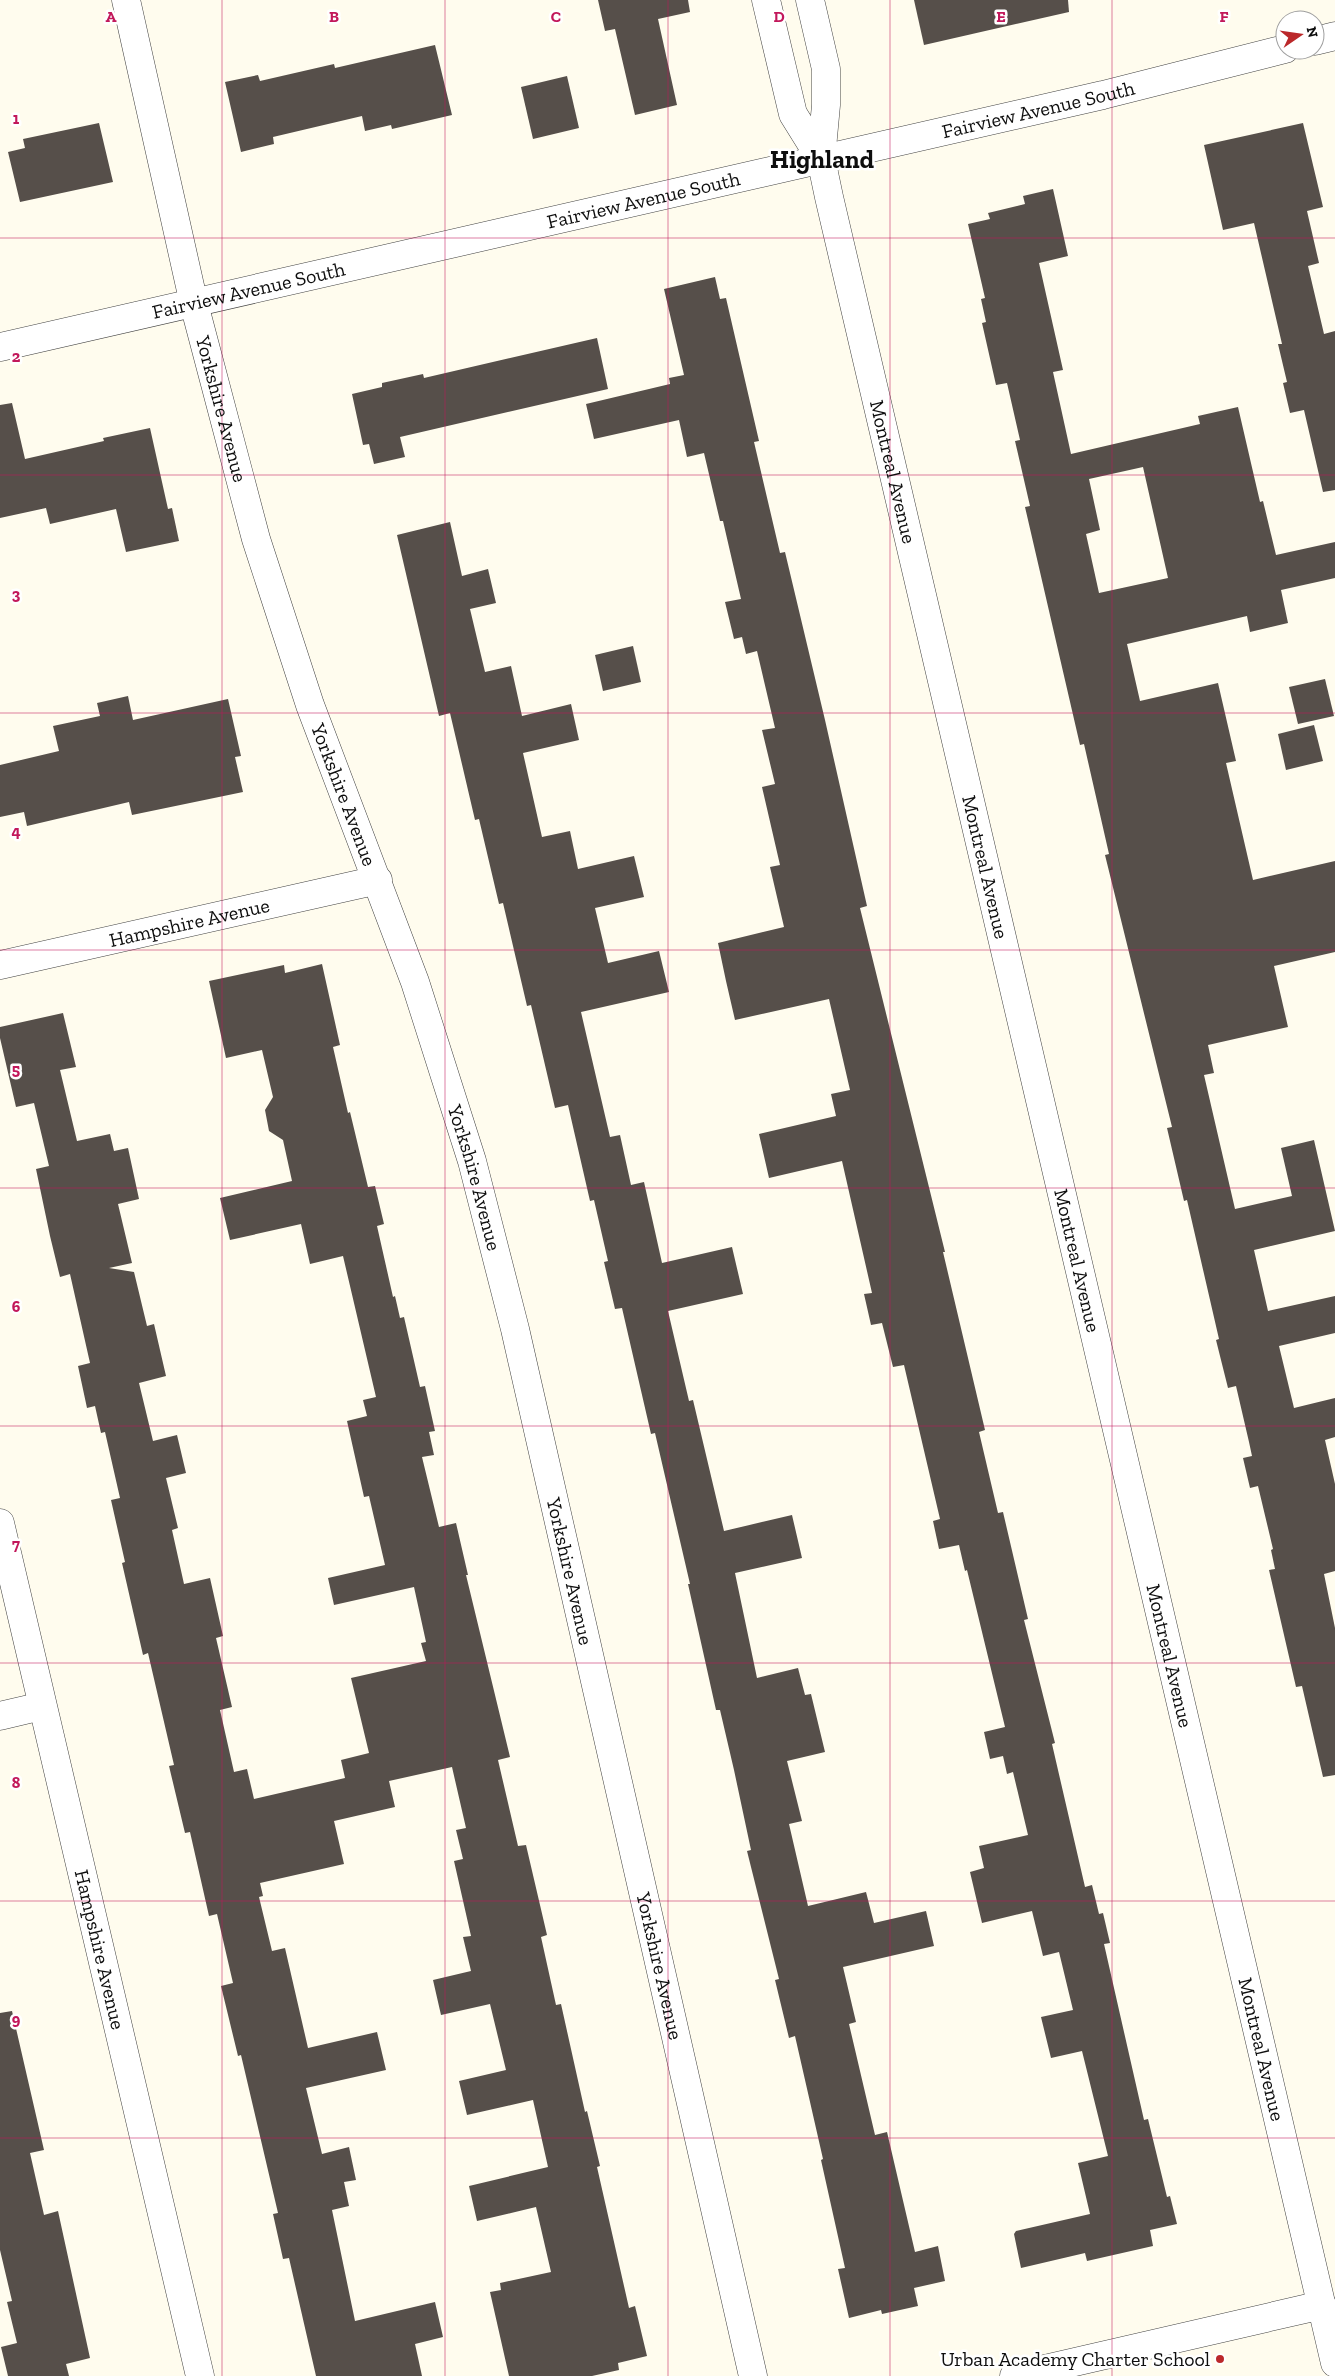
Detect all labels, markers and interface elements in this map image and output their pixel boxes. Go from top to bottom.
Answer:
text: A [106,7,117,26]
text: B [329,7,339,26]
text: C [551,7,561,26]
text: D [773,7,785,26]
text: E [996,7,1006,26]
text: F [1219,7,1229,26]
north arrow [1275,10,1325,60]
text: N [1303,25,1322,40]
street label: Fairview Avenue South [939,75,1138,143]
text: 1 [13,109,20,128]
district label: Highland [770,144,874,174]
street label: Fairview Avenue South [545,166,743,234]
street label: Fairview Avenue South [150,256,348,324]
street label: Yorkshire Avenue [191,332,252,485]
text: 2 [12,347,21,366]
street label: Montreal Avenue [865,398,922,546]
text: 3 [12,585,21,604]
street label: Yorkshire Avenue [306,719,382,869]
street label: Montreal Avenue [957,793,1014,941]
text: 4 [11,822,21,841]
street label: Hampshire Avenue [107,893,272,952]
text: 5 [12,1060,20,1079]
street label: Yorkshire Avenue [443,1101,506,1253]
street label: Montreal Avenue [1049,1186,1106,1335]
text: 6 [12,1297,21,1316]
street label: Yorkshire Avenue [541,1494,598,1647]
text: 7 [12,1535,20,1554]
street label: Montreal Avenue [1141,1582,1198,1730]
text: 8 [12,1773,21,1792]
street label: Hampshire Avenue [70,1867,130,2032]
street label: Yorkshire Avenue [631,1889,688,2042]
street label: Montreal Avenue [1233,1975,1290,2123]
text: 9 [12,2010,21,2029]
place label: Urban Academy Charter School [940,2347,1210,2371]
marker: Urban Academy Charter School [1214,2353,1226,2365]

